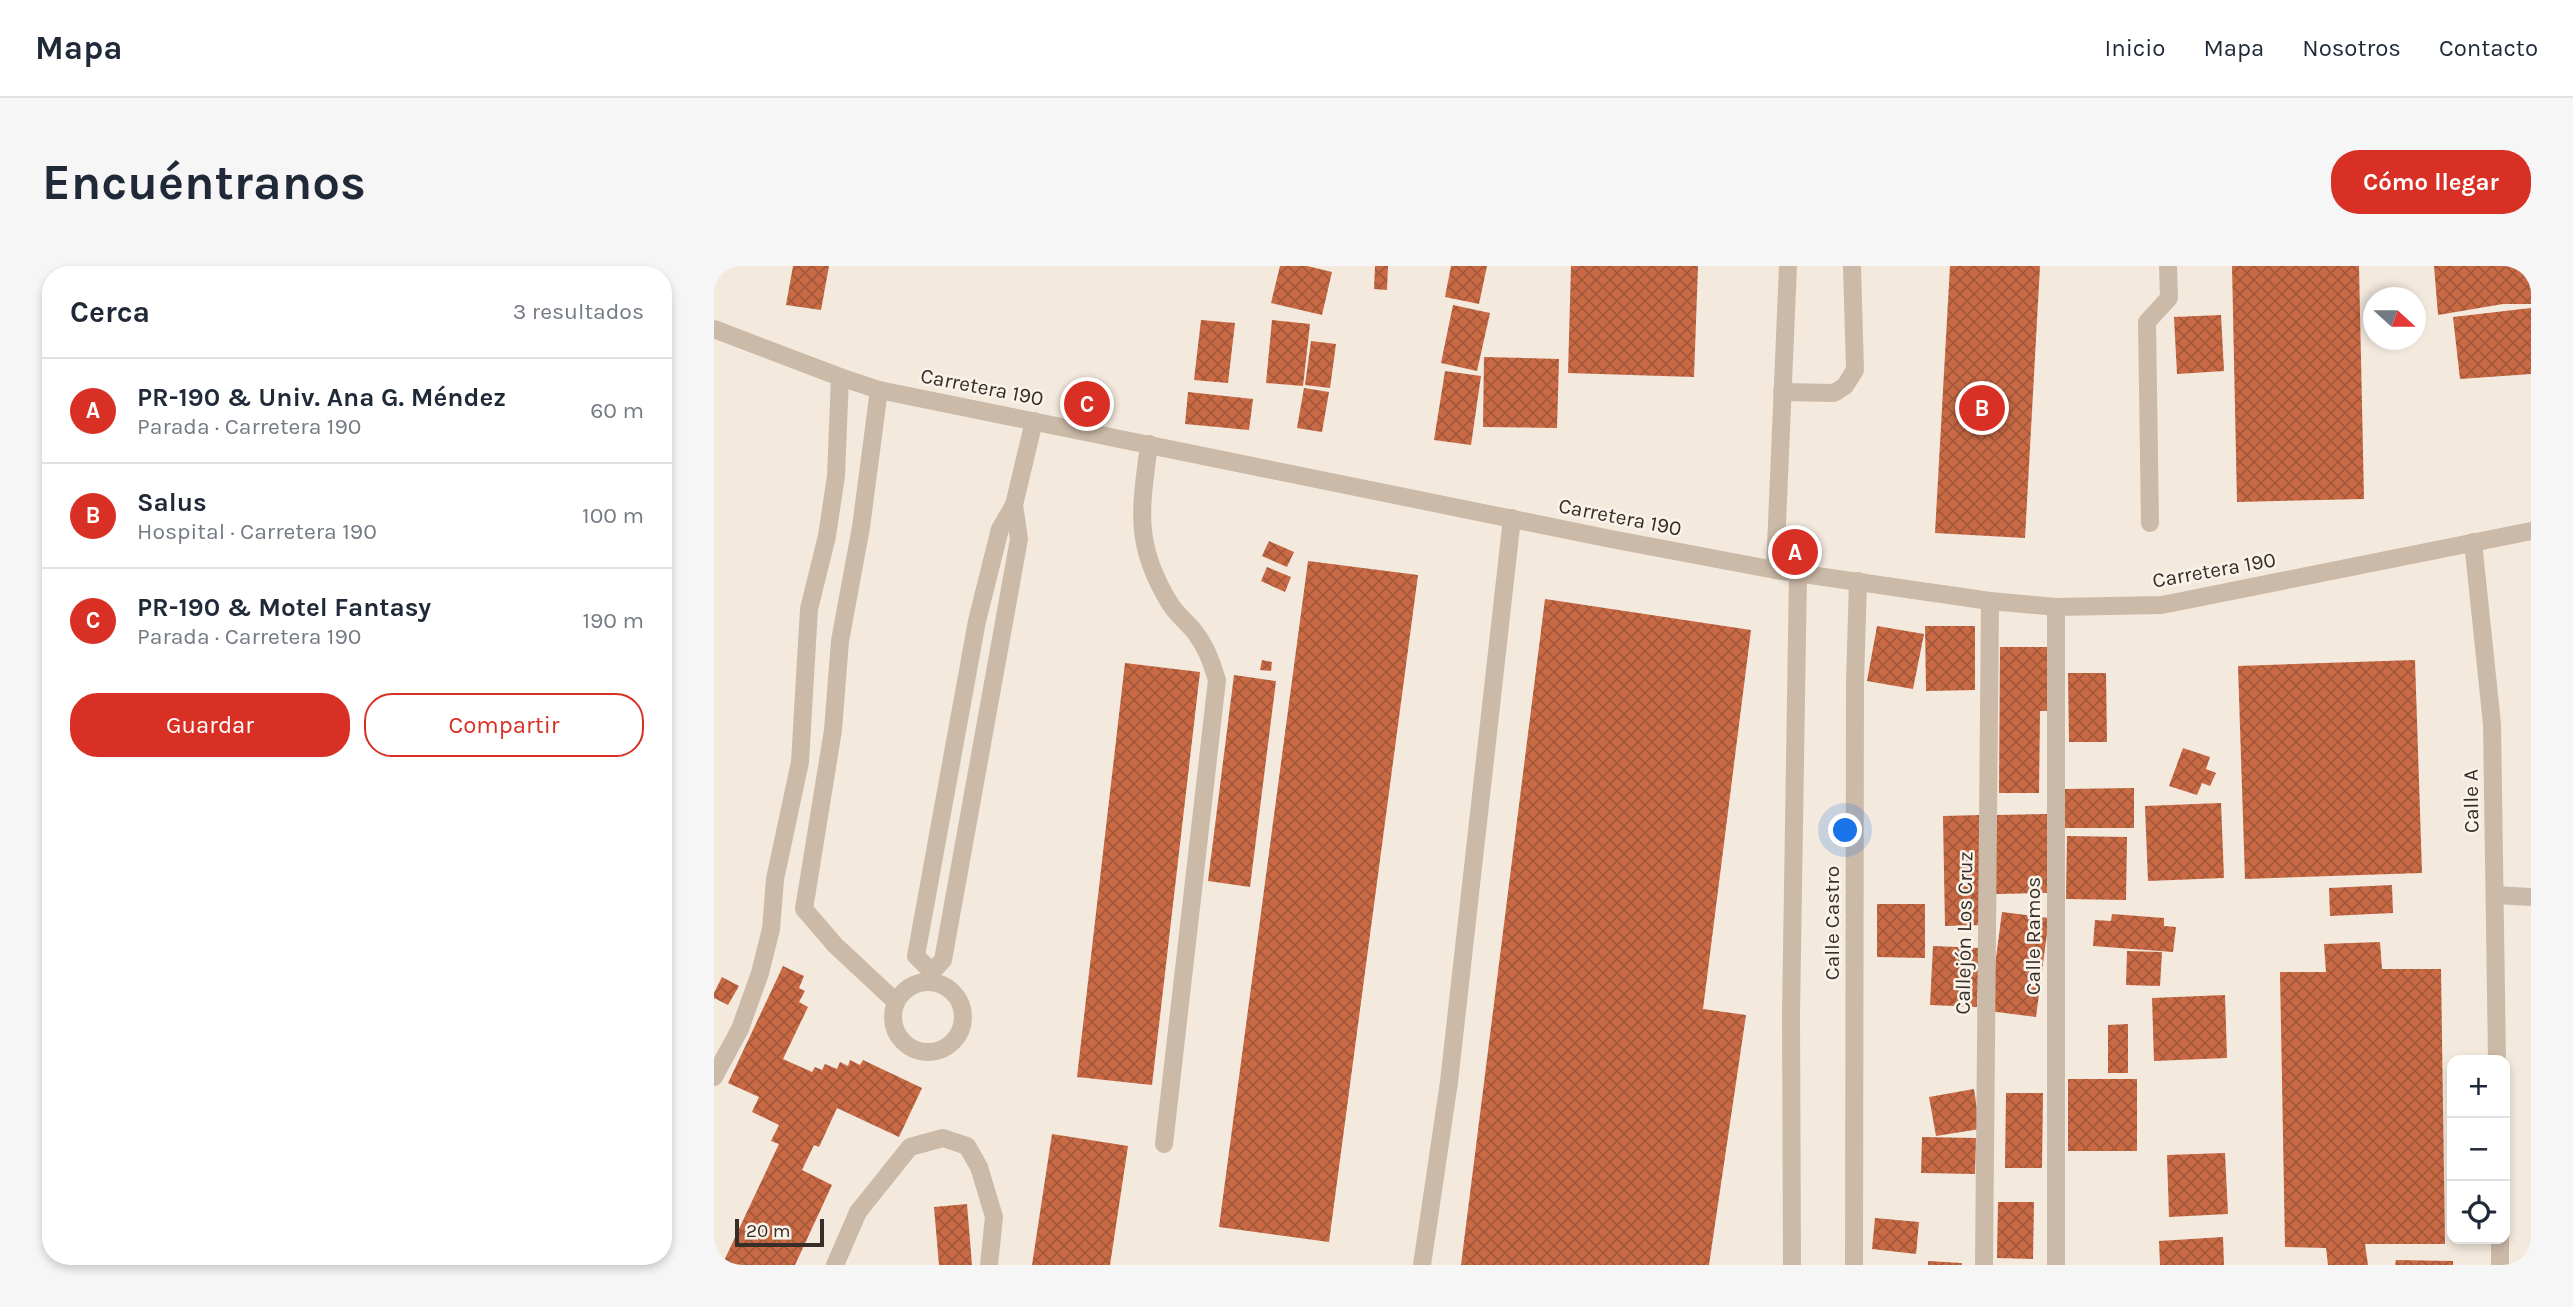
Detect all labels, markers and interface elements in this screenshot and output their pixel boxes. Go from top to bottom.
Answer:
text: Mapa [35,29,123,67]
text: Inicio [2104,34,2165,62]
text: Mapa [2203,34,2264,62]
text: Nosotros [2302,34,2401,62]
text: Contacto [2439,34,2538,62]
button: Cómo llegar [2331,150,2531,214]
text: Encuéntranos [42,154,366,211]
north arrow [2363,287,2426,350]
text: Cerca [70,294,150,330]
text: 3 resultados [513,298,644,325]
street label: Carretera 190 [918,363,1046,411]
pin: C [1064,378,1110,430]
text: PR-190 & Univ. Ana G. Méndez [137,382,506,413]
pin: B [1959,382,2005,434]
text: A [86,397,100,424]
text: 60 m [590,397,644,424]
text: Parada · Carretera 190 [137,413,361,440]
text: Salus [137,487,207,518]
street label: Carretera 190 [1556,493,1684,541]
text: B [86,502,100,529]
text: 100 m [582,502,644,529]
text: Hospital · Carretera 190 [137,518,377,545]
pin: A [1772,526,1818,578]
street label: Carretera 190 [2150,547,2278,593]
text: PR-190 & Motel Fantasy [137,592,431,623]
text: C [86,607,100,634]
text: 190 m [582,607,644,634]
text: Parada · Carretera 190 [137,623,361,650]
button: Guardar [70,693,350,757]
button: Compartir [364,693,644,757]
street label: Calle A [2458,769,2484,833]
your location [1828,813,1862,847]
street label: Callejón Los Cruz [1951,851,1977,1015]
street label: Calle Castro [1820,866,1844,980]
street label: Calle Ramos [2021,877,2045,995]
map controls [2447,1055,2510,1244]
button: + [2447,1055,2510,1118]
button: − [2447,1118,2510,1181]
button: locate [2447,1181,2510,1244]
scale bar [735,1216,824,1248]
text: 20 m [746,1220,791,1242]

